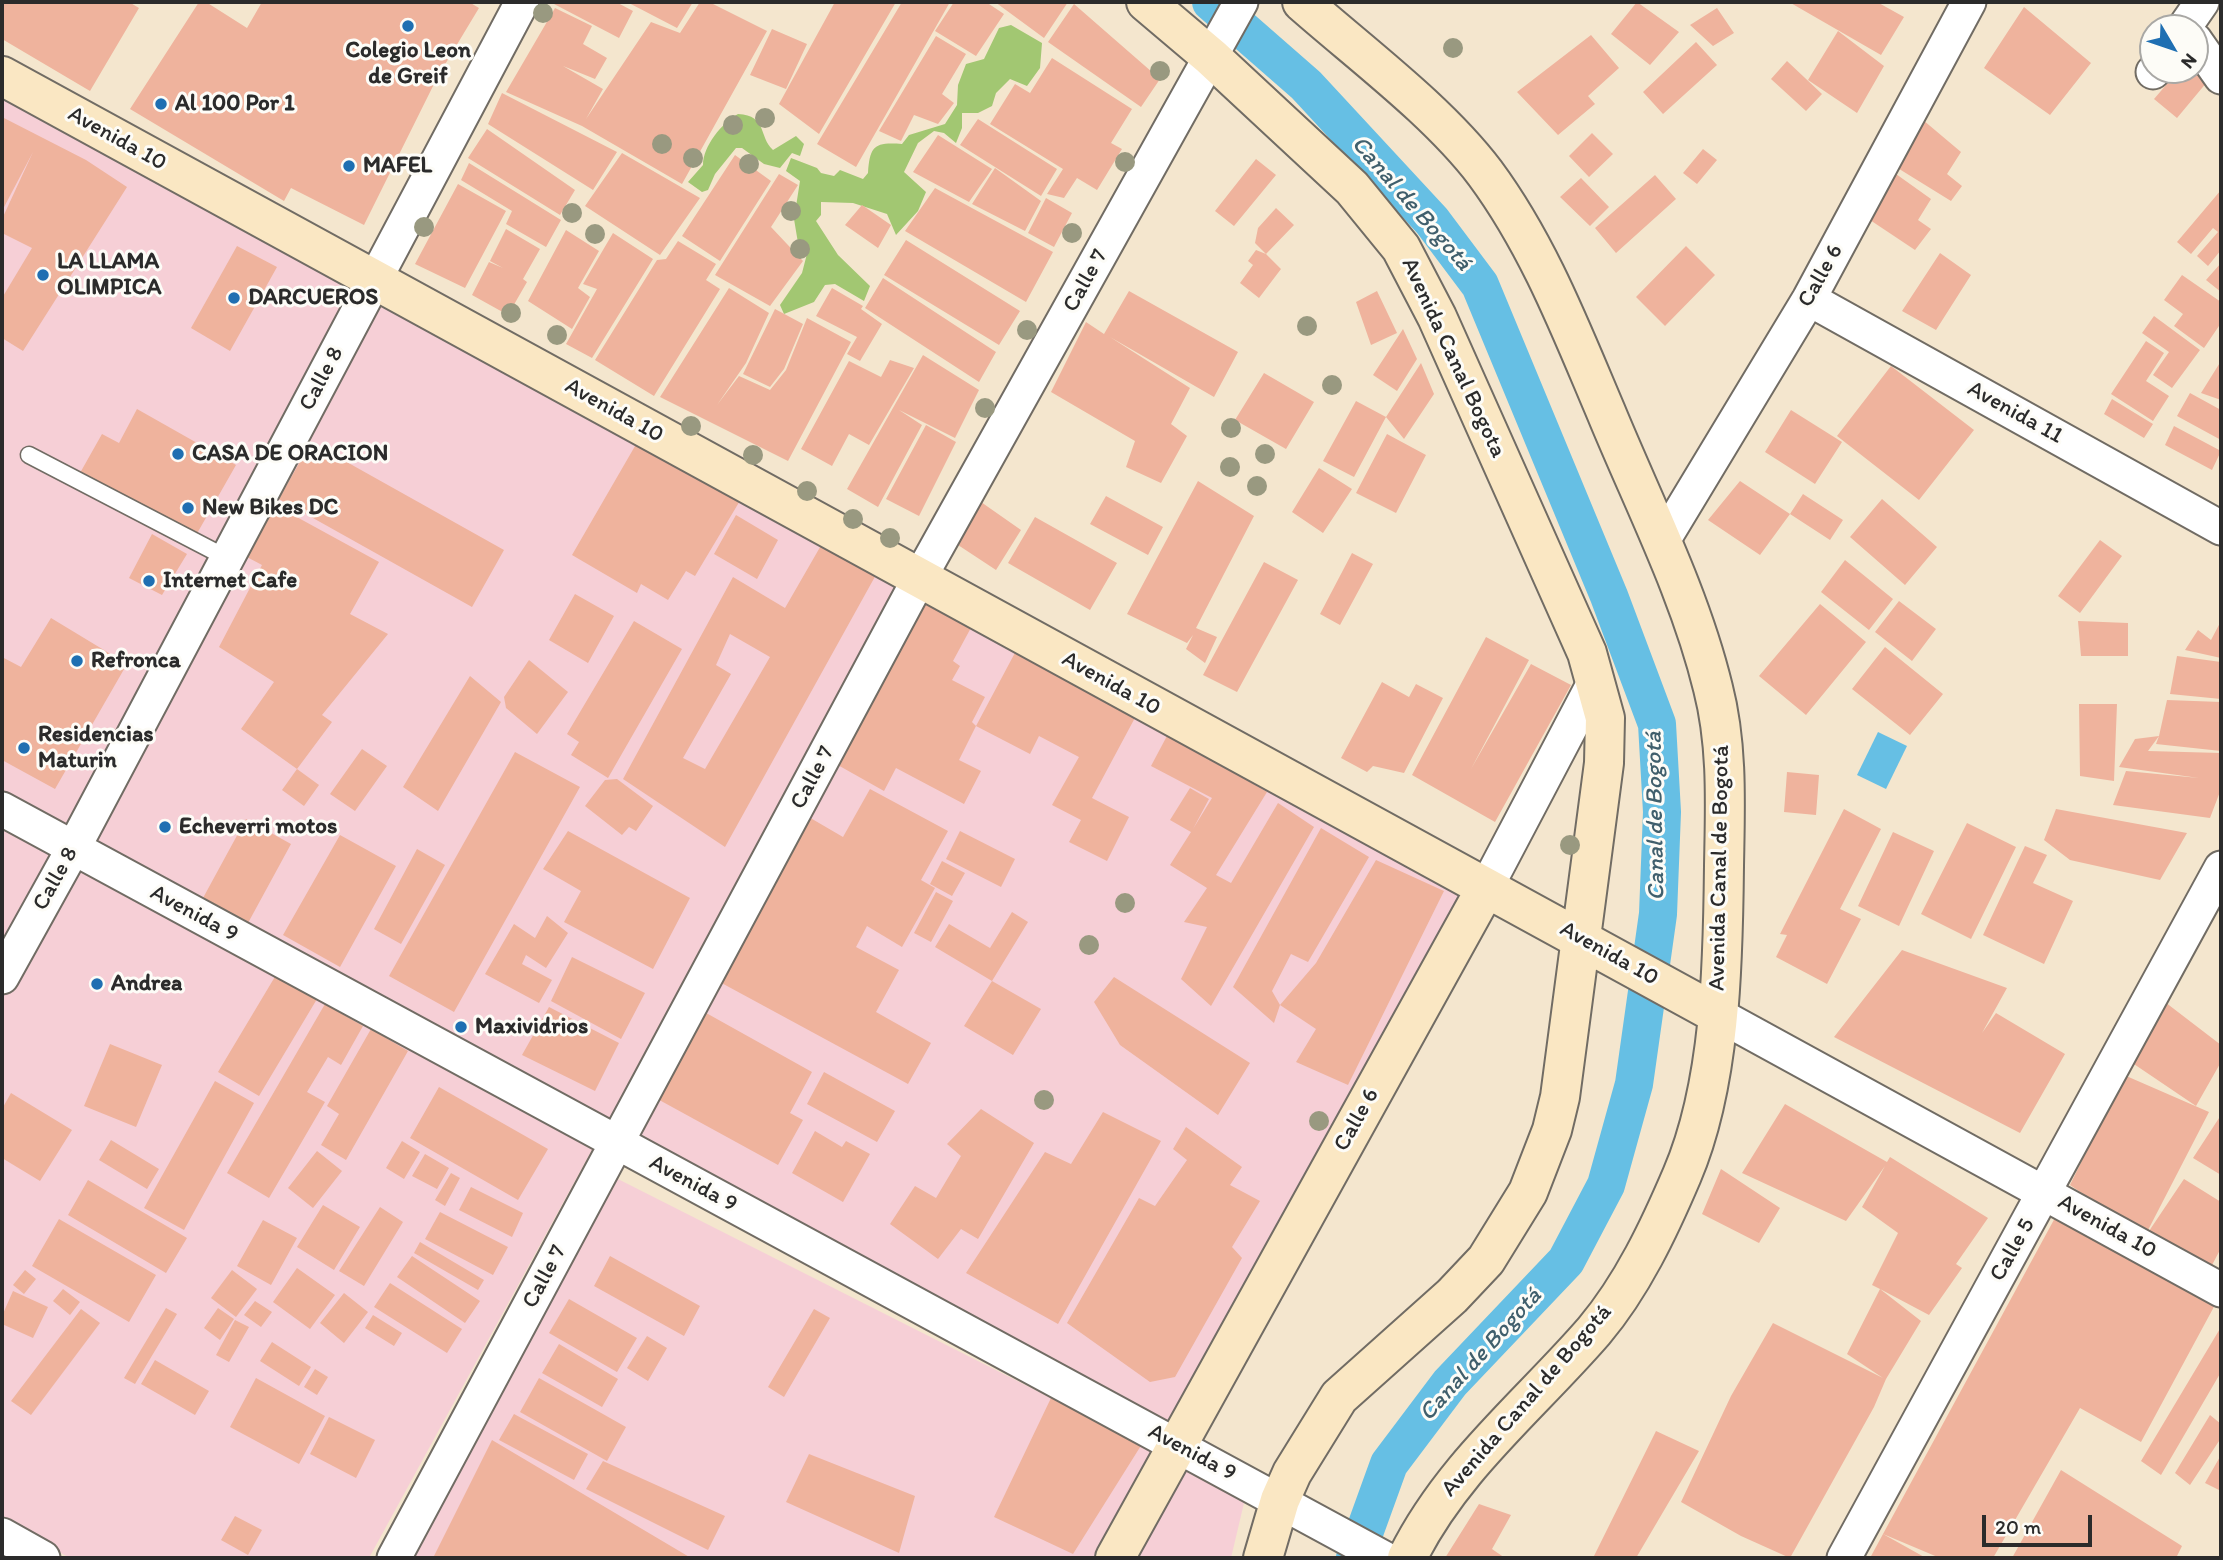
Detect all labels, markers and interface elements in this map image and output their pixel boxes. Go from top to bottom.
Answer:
north arrow [2139,14,2209,84]
marker: Colegio Leon de Greif [400,18,416,34]
place label: Colegio Leon de Greif [345,37,471,91]
text: N [2176,49,2202,73]
place label: Al 100 Por 1 [175,90,295,118]
marker: Al 100 Por 1 [153,96,169,112]
street label: Avenida 10 [63,101,171,177]
water label: Canal de Bogotá [1345,131,1477,277]
place label: MAFEL [363,152,432,180]
marker: MAFEL [341,158,357,174]
street label: Calle 6 [1792,240,1850,312]
street label: Calle 7 [1058,245,1114,317]
place label: LA LLAMA OLIMPICA [57,248,161,302]
street label: Avenida Canal Bogota [1395,254,1511,462]
marker: LA LLAMA OLIMPICA [35,267,51,283]
place label: DARCUEROS [248,284,378,312]
marker: DARCUEROS [226,290,242,306]
street label: Calle 8 [294,342,350,416]
street label: Avenida 10 [560,373,668,449]
street label: Avenida 11 [1962,375,2068,451]
place label: CASA DE ORACION [192,440,388,468]
marker: CASA DE ORACION [170,446,186,462]
place label: New Bikes DC [202,494,338,522]
marker: New Bikes DC [180,500,196,516]
place label: Internet Cafe [163,567,297,595]
marker: Internet Cafe [141,573,157,589]
street label: Avenida 10 [1057,646,1165,722]
place label: Refronca [91,647,181,675]
marker: Refronca [69,653,85,669]
place label: Residencias Maturin [38,721,154,775]
water label: Canal de Bogotá [1640,731,1672,901]
marker: Residencias Maturin [16,740,32,756]
street label: Calle 7 [785,742,841,814]
street label: Avenida Canal de Bogotá [1704,745,1736,991]
place label: Echeverri motos [179,813,337,841]
marker: Echeverri motos [157,819,173,835]
street label: Calle 8 [27,842,85,916]
street label: Avenida 9 [145,879,243,949]
street label: Avenida 10 [1555,916,1663,992]
place label: Andrea [111,970,182,998]
marker: Andrea [89,976,105,992]
place label: Maxividrios [475,1013,588,1041]
marker: Maxividrios [453,1019,469,1035]
street label: Calle 6 [1328,1084,1386,1156]
street label: Avenida 9 [644,1149,742,1219]
street label: Avenida 10 [2053,1189,2161,1265]
street label: Calle 5 [1984,1214,2042,1286]
street label: Calle 7 [517,1241,573,1313]
water label: Canal de Bogotá [1414,1282,1548,1428]
street label: Avenida Canal de Bogotá [1436,1299,1618,1503]
street label: Avenida 9 [1143,1418,1241,1488]
scale bar [1985,1500,2095,1544]
text: 20 m [1995,1514,2041,1539]

